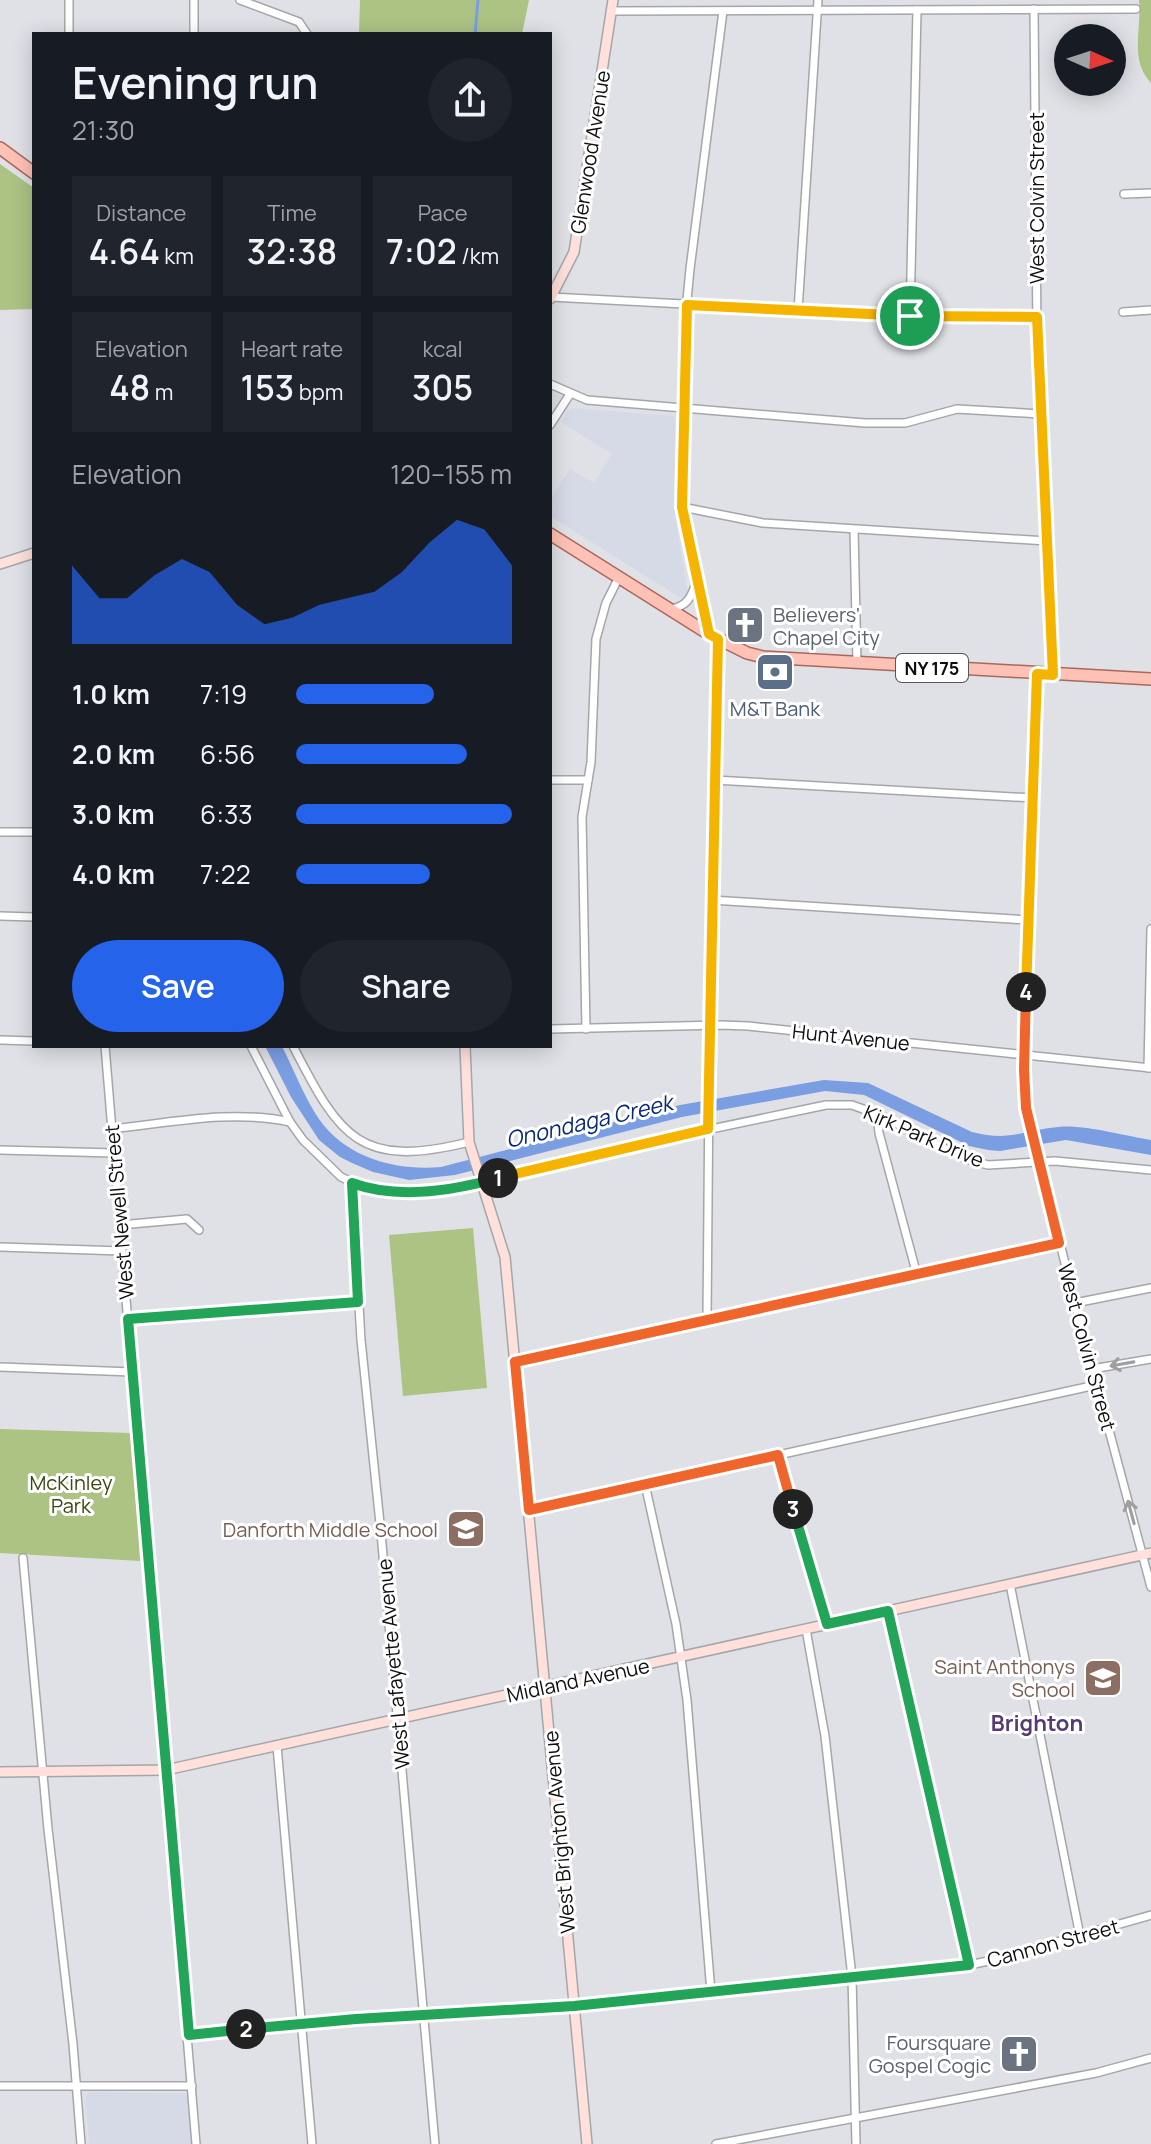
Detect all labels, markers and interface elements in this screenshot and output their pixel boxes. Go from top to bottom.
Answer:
north arrow [1054,24,1126,96]
map controls [1054,24,1126,96]
text: Evening run [72,52,318,112]
button: share [428,58,512,142]
street label: Glenwood Avenue [564,68,616,236]
text: 21:30 [72,112,135,148]
street label: West Colvin Street [1023,112,1050,284]
text: Distance [96,198,186,228]
text: Time [267,198,317,228]
text: Pace [418,198,468,228]
text: 4.64 [89,228,160,274]
text: 32:38 [247,228,337,274]
text: 7:02 [386,228,457,274]
text: km [160,241,194,271]
text: /km [457,241,499,271]
pin [876,282,944,350]
icon: arrive [888,294,932,338]
text: Elevation [95,334,188,364]
text: Heart rate [241,334,343,364]
text: kcal [423,334,463,364]
text: 48 [109,364,150,410]
text: 153 [241,364,294,410]
text: 305 [412,364,473,410]
text: m [150,377,173,407]
text: bpm [294,377,343,407]
text: Elevation [72,456,182,492]
text: 120–155 m [390,456,512,492]
place label: Believers' Chapel City [773,601,880,651]
church icon: Believers' Chapel City [724,604,766,646]
bank icon: M&T Bank [754,651,796,693]
road number: NY 175 [896,654,968,682]
text: 1.0 km [72,676,150,712]
text: 7:19 [200,676,247,712]
place label: M&T Bank [730,695,821,722]
text: 2.0 km [72,736,155,772]
text: 6:56 [200,736,255,772]
text: 3.0 km [72,796,155,832]
text: 6:33 [200,796,253,832]
text: 4.0 km [72,856,155,892]
text: 7:22 [200,856,250,892]
button: Save [72,940,284,1032]
button: Share [300,940,512,1032]
pin: 4 [1006,972,1046,1012]
text: 4 [1019,977,1033,1007]
street label: Hunt Avenue [791,1017,911,1057]
water label: Onondaga Creek [503,1087,678,1155]
street label: Kirk Park Drive [860,1099,988,1173]
street label: West Newell Street [98,1123,140,1301]
pin: 1 [478,1158,518,1198]
text: 1 [493,1163,503,1193]
street label: West Colvin Street [1052,1260,1122,1434]
one-way arrow [1109,1357,1135,1372]
park label: McKinley Park [29,1469,113,1519]
pin: 3 [773,1489,813,1529]
text: 3 [787,1494,799,1524]
one-way arrow [1122,1500,1137,1526]
school or university icon: Danforth Middle School [445,1508,487,1550]
place label: Danforth Middle School [223,1516,438,1543]
street label: West Lafayette Avenue [370,1558,416,1770]
street label: Midland Avenue [504,1652,652,1708]
place label: Saint Anthonys School [934,1653,1075,1703]
school or university icon: Saint Anthonys School [1082,1657,1124,1699]
district label: Brighton [991,1708,1083,1738]
street label: West Brighton Avenue [537,1730,581,1934]
street label: Cannon Street [984,1912,1122,1974]
pin: 2 [226,2009,266,2049]
text: 2 [239,2014,253,2044]
place label: Foursquare Gospel Cogic [869,2029,991,2079]
church icon: Foursquare Gospel Cogic [998,2033,1040,2075]

